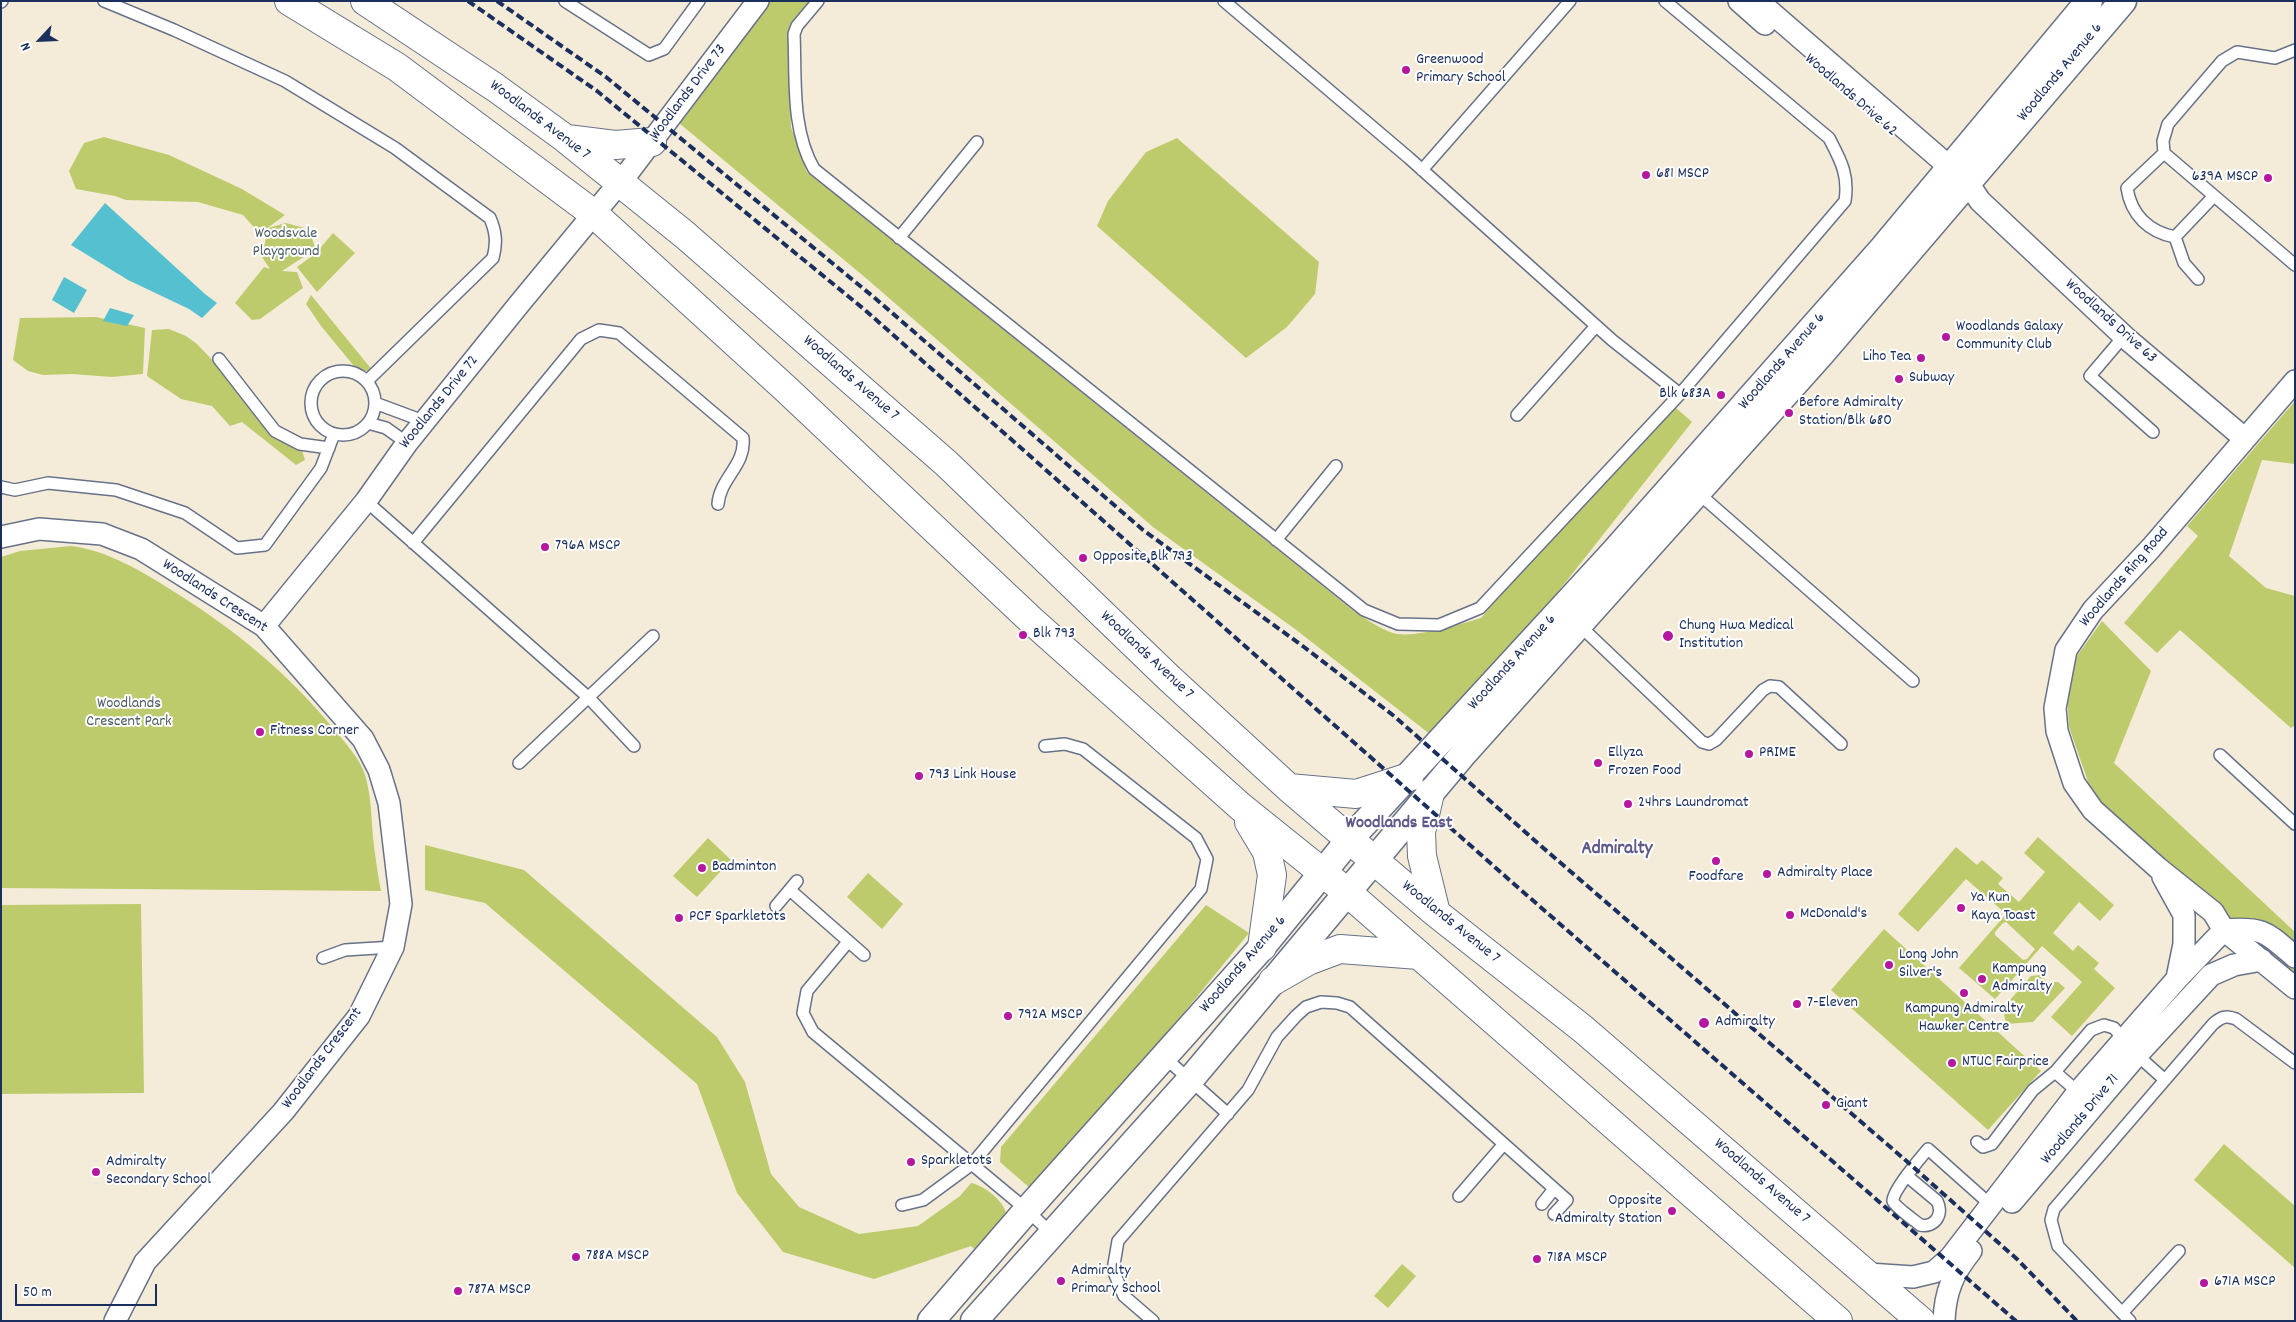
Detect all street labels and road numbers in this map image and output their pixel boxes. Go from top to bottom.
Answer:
street label: Woodlands Avenue 6 [2014,20,2108,126]
street label: Woodlands Drive 73 [647,41,731,145]
street label: Woodlands Drive 62 [1800,50,1900,142]
street label: Woodlands Avenue 7 [485,77,593,165]
street label: Woodlands Drive 63 [2060,276,2160,368]
street label: Woodlands Avenue 6 [1735,309,1831,415]
street label: Woodlands Avenue 7 [798,332,902,426]
street label: Woodlands Drive 72 [396,352,484,454]
street label: Woodlands Ring Road [2076,524,2174,632]
street label: Woodlands Crescent [158,556,270,638]
street label: Woodlands Avenue 7 [1095,608,1197,704]
street label: Woodlands Avenue 6 [1465,611,1561,715]
street label: Woodlands Avenue 7 [1397,877,1503,969]
street label: Woodlands Avenue 6 [1196,912,1292,1018]
street label: Woodlands Crescent [279,1005,367,1113]
street label: Woodlands Drive 71 [2038,1071,2124,1169]
street label: Woodlands Avenue 7 [1709,1135,1813,1229]

